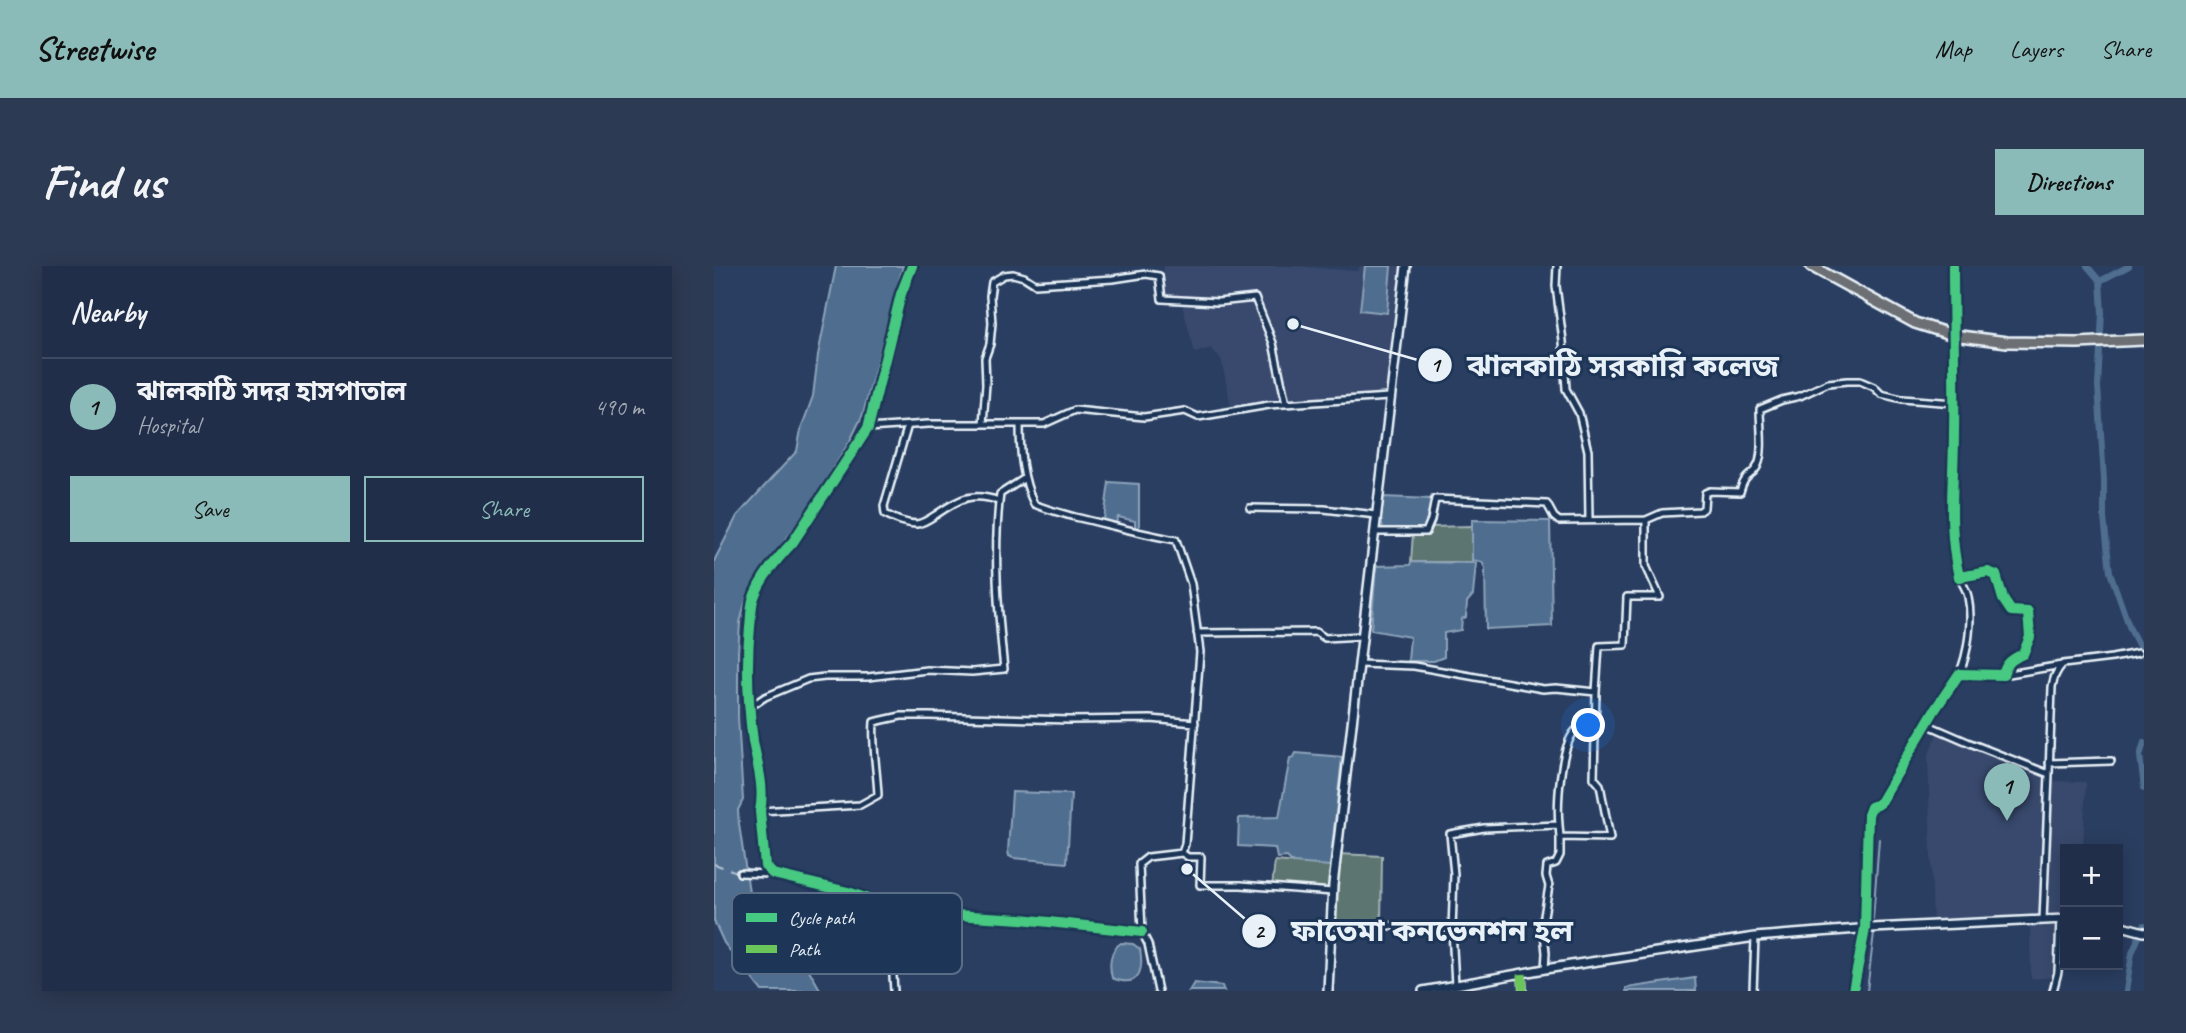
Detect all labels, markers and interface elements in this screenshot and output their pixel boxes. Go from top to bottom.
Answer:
text: Streetwise [35,28,154,70]
text: Map [1935,34,1972,64]
text: Layers [2010,34,2063,64]
text: Share [2101,34,2151,64]
button: Directions [1995,149,2144,215]
text: Find us [42,151,164,213]
text: Nearby [70,293,146,331]
callout: ঝালকাঠি সরকারি কলেজ [1418,340,1793,391]
text: ঝালকাঠি সরকারি কলেজ [1466,347,1780,385]
text: 1 [1430,352,1442,378]
text: ঝালকাঠি সদর হাসপাতাল [137,375,406,408]
text: 1 [88,393,98,422]
text: 490 m [595,393,644,422]
text: Hospital [137,411,200,440]
button: Save [70,476,350,542]
button: Share [364,476,644,542]
your location [1571,708,1605,742]
pin: 1 [1984,763,2030,821]
map controls [2060,844,2123,970]
button: + [2060,844,2123,907]
legend [732,893,962,974]
callout: ফাতেমা কনভেনশন হল [1242,905,1587,956]
text: Cycle path [789,906,855,930]
button: − [2060,907,2123,970]
text: ফাতেমা কনভেনশন হল [1290,912,1574,950]
text: 2 [1254,918,1266,944]
text: Path [789,938,822,962]

